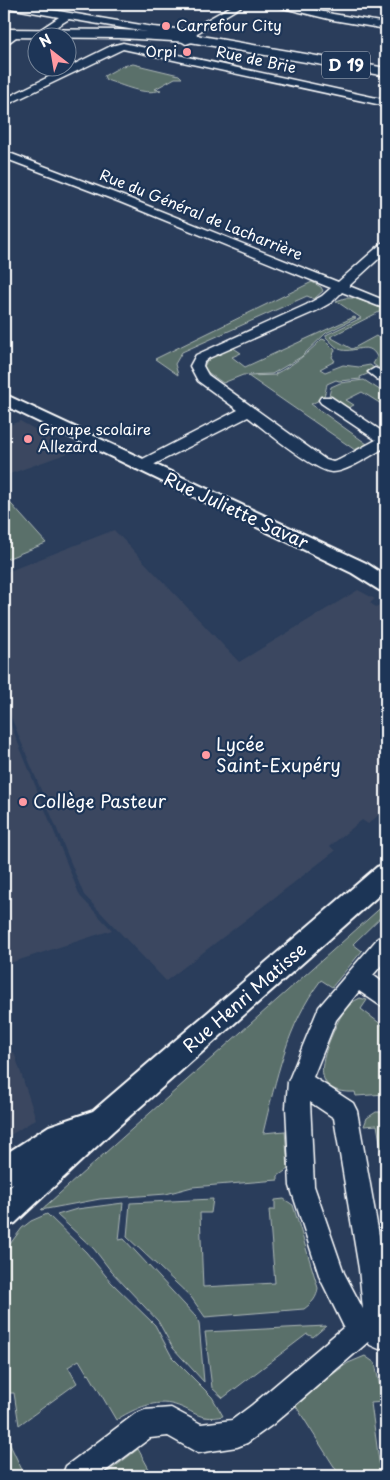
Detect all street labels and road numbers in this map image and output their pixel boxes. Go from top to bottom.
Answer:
street label: Rue de Brie [214,39,298,78]
road number: D 19 [322,52,370,78]
street label: Rue du Général de Lacharrière [97,162,306,265]
street label: Rue Juliette Savar [160,464,314,555]
street label: Rue Henri Matisse [176,936,312,1058]

